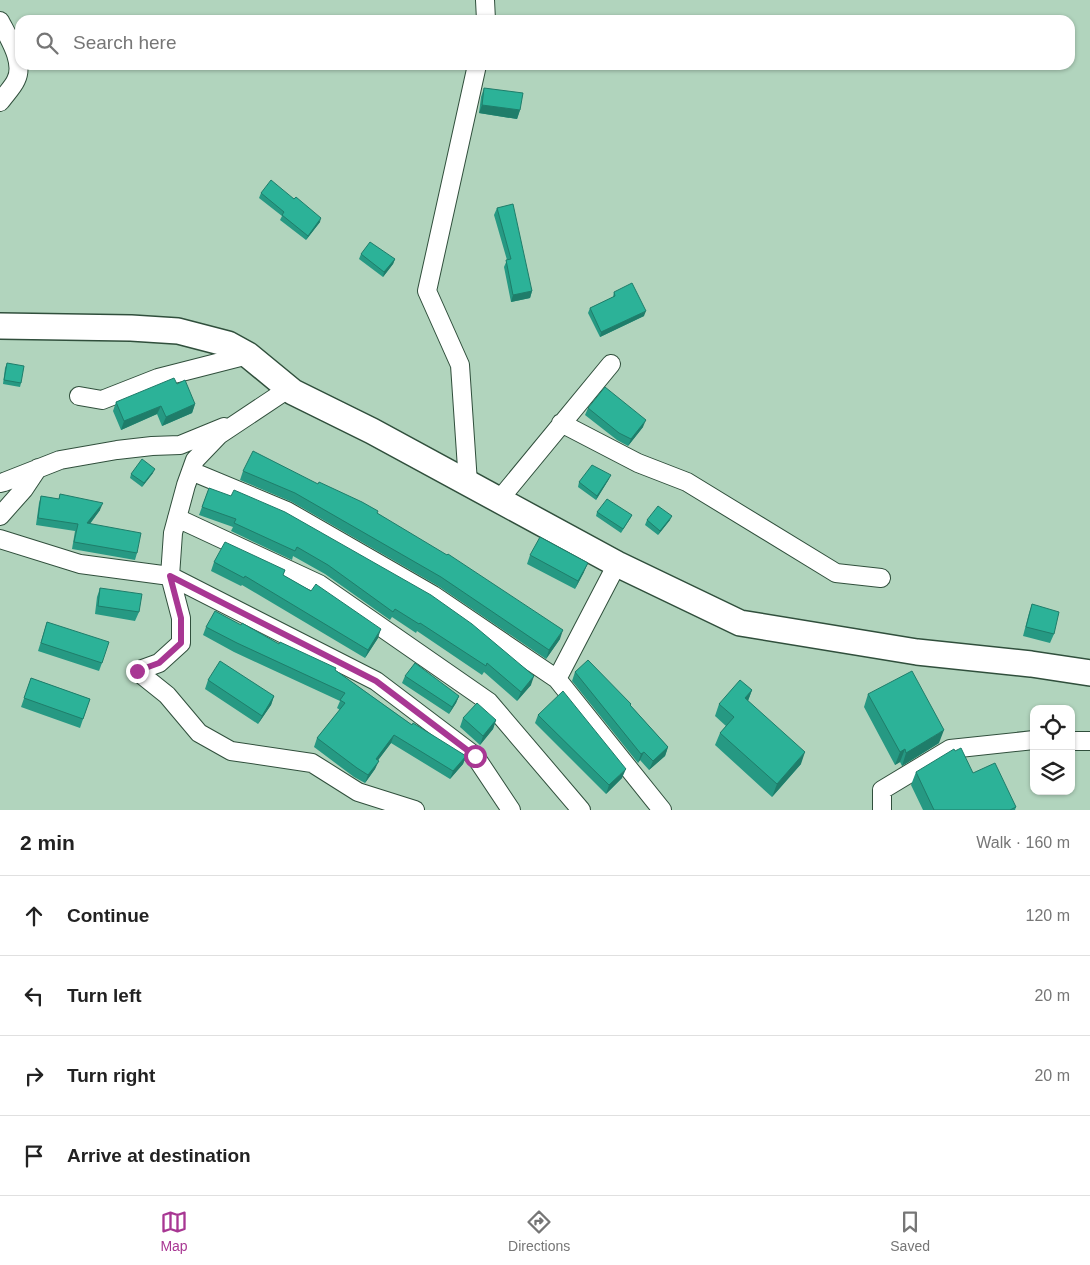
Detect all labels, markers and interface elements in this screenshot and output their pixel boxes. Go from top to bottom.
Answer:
search box [15,15,1075,70]
icon: search [33,29,61,57]
text: Search here [73,32,177,53]
route end [126,660,149,683]
map controls [1030,705,1075,795]
button: locate [1030,705,1075,750]
route start [464,745,487,768]
button: layers [1030,750,1075,795]
text: 2 min [20,831,75,854]
text: Walk · 160 m [976,834,1070,851]
icon: ahead [20,902,48,930]
text: Continue [67,905,149,926]
text: 120 m [1026,907,1070,924]
icon: left [20,982,48,1010]
text: Turn left [67,985,142,1006]
text: 20 m [1034,987,1070,1004]
icon: right [20,1062,48,1090]
text: Turn right [67,1065,155,1086]
text: 20 m [1034,1067,1070,1084]
icon: arrive [20,1142,48,1170]
text: Arrive at destination [67,1145,251,1166]
tab: Map [160,1208,188,1254]
tab: Directions [508,1208,570,1254]
tab: Saved [890,1208,930,1254]

